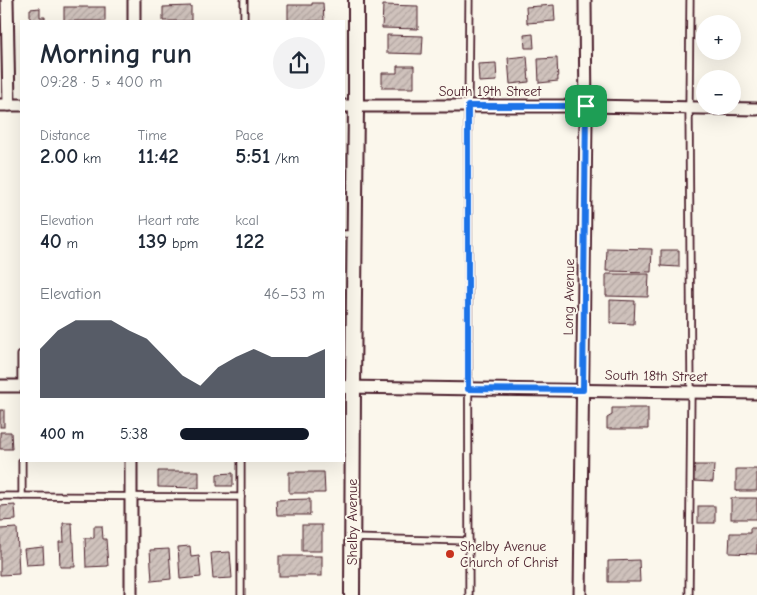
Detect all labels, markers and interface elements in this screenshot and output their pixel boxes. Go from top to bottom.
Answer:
map controls [696,15,741,115]
button: + [696,15,741,60]
button: share [273,37,325,89]
text: Morning run [40,38,192,70]
button: − [696,70,741,115]
text: 09:28 · 5 × 400 m [40,73,162,91]
street label: South 19th Street [439,83,542,100]
pin [565,85,607,127]
icon: arrive [572,92,600,120]
text: Distance [40,127,90,144]
text: Time [138,127,167,144]
text: Pace [235,127,264,144]
text: 2.00 [40,144,78,168]
text: 11:42 [138,144,179,168]
text: 5:51 [235,144,270,168]
text: km [78,150,101,167]
text: /km [270,150,299,167]
text: Elevation [40,212,94,229]
text: Heart rate [138,212,199,229]
text: kcal [235,212,259,229]
text: 40 [40,229,62,253]
text: 139 [138,229,167,253]
text: 122 [235,229,265,253]
text: m [62,235,78,252]
text: bpm [167,235,198,252]
street label: Long Avenue [560,259,578,335]
text: Elevation [40,285,101,303]
text: 46–53 m [264,285,325,303]
street label: South 18th Street [605,367,708,385]
text: 400 m [40,425,84,443]
text: 5:38 [120,425,148,443]
street label: Shelby Avenue [344,479,361,565]
place label: Shelby Avenue Church of Christ [460,538,559,571]
marker: Shelby Avenue Church of Christ [444,548,456,560]

